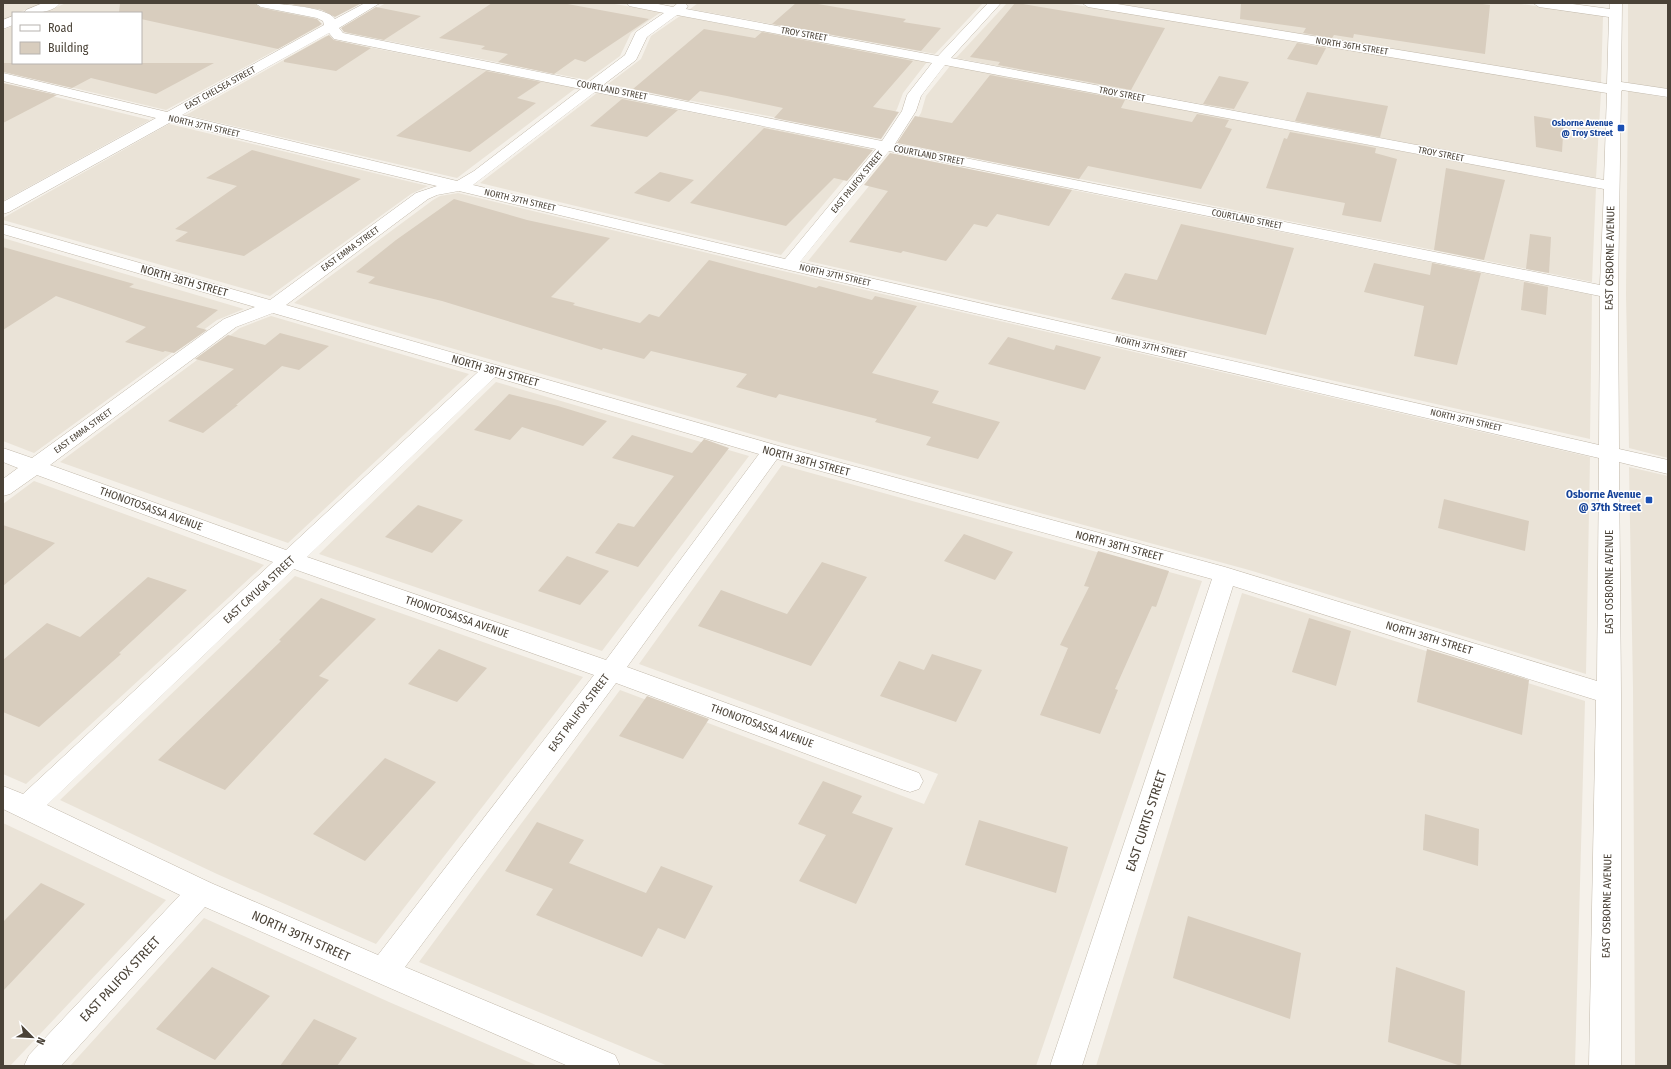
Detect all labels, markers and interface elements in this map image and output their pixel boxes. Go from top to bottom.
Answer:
legend [12,12,142,64]
text: Road [48,21,73,35]
street label: TROY STREET [780,25,829,43]
street label: NORTH 36TH STREET [1315,35,1390,57]
text: Building [48,41,89,55]
street label: EAST CHELSEA STREET [183,64,258,112]
street label: COURTLAND STREET [576,78,649,102]
street label: TROY STREET [1098,85,1147,104]
street label: NORTH 37TH STREET [167,113,241,139]
place label: Osborne Avenue @ Troy Street [1552,118,1614,138]
marker: Osborne Avenue @ Troy Street [1616,123,1626,133]
street label: COURTLAND STREET [893,143,966,167]
street label: TROY STREET [1417,145,1466,164]
street label: EAST PALIFOX STREET [829,148,885,215]
street label: NORTH 37TH STREET [483,187,557,213]
street label: EAST OSBORNE AVENUE [1603,206,1617,310]
street label: COURTLAND STREET [1211,207,1284,231]
street label: EAST EMMA STREET [319,224,382,273]
street label: NORTH 38TH STREET [139,262,230,300]
street label: NORTH 37TH STREET [798,262,872,288]
street label: NORTH 37TH STREET [1114,334,1188,360]
street label: NORTH 38TH STREET [450,352,541,390]
street label: EAST EMMA STREET [52,406,115,455]
street label: NORTH 37TH STREET [1429,407,1503,433]
street label: NORTH 38TH STREET [761,443,852,479]
street label: THONOTOSASSA AVENUE [98,484,204,534]
place label: Osborne Avenue @ 37th Street [1566,488,1641,514]
marker: Osborne Avenue @ 37th Street [1644,495,1654,505]
street label: NORTH 38TH STREET [1074,528,1165,564]
street label: EAST OSBORNE AVENUE [1603,530,1616,634]
street label: EAST CAYUGA STREET [221,553,298,626]
street label: THONOTOSASSA AVENUE [404,593,510,641]
street label: NORTH 38TH STREET [1384,619,1475,658]
street label: EAST PALIFOX STREET [546,671,613,754]
street label: THONOTOSASSA AVENUE [709,701,815,751]
street label: EAST CURTIS STREET [1123,768,1169,874]
street label: EAST OSBORNE AVENUE [1600,854,1614,958]
street label: NORTH 39TH STREET [250,908,352,964]
street label: EAST PALIFOX STREET [77,933,163,1025]
north arrow [12,1017,52,1057]
text: N [33,1035,48,1047]

